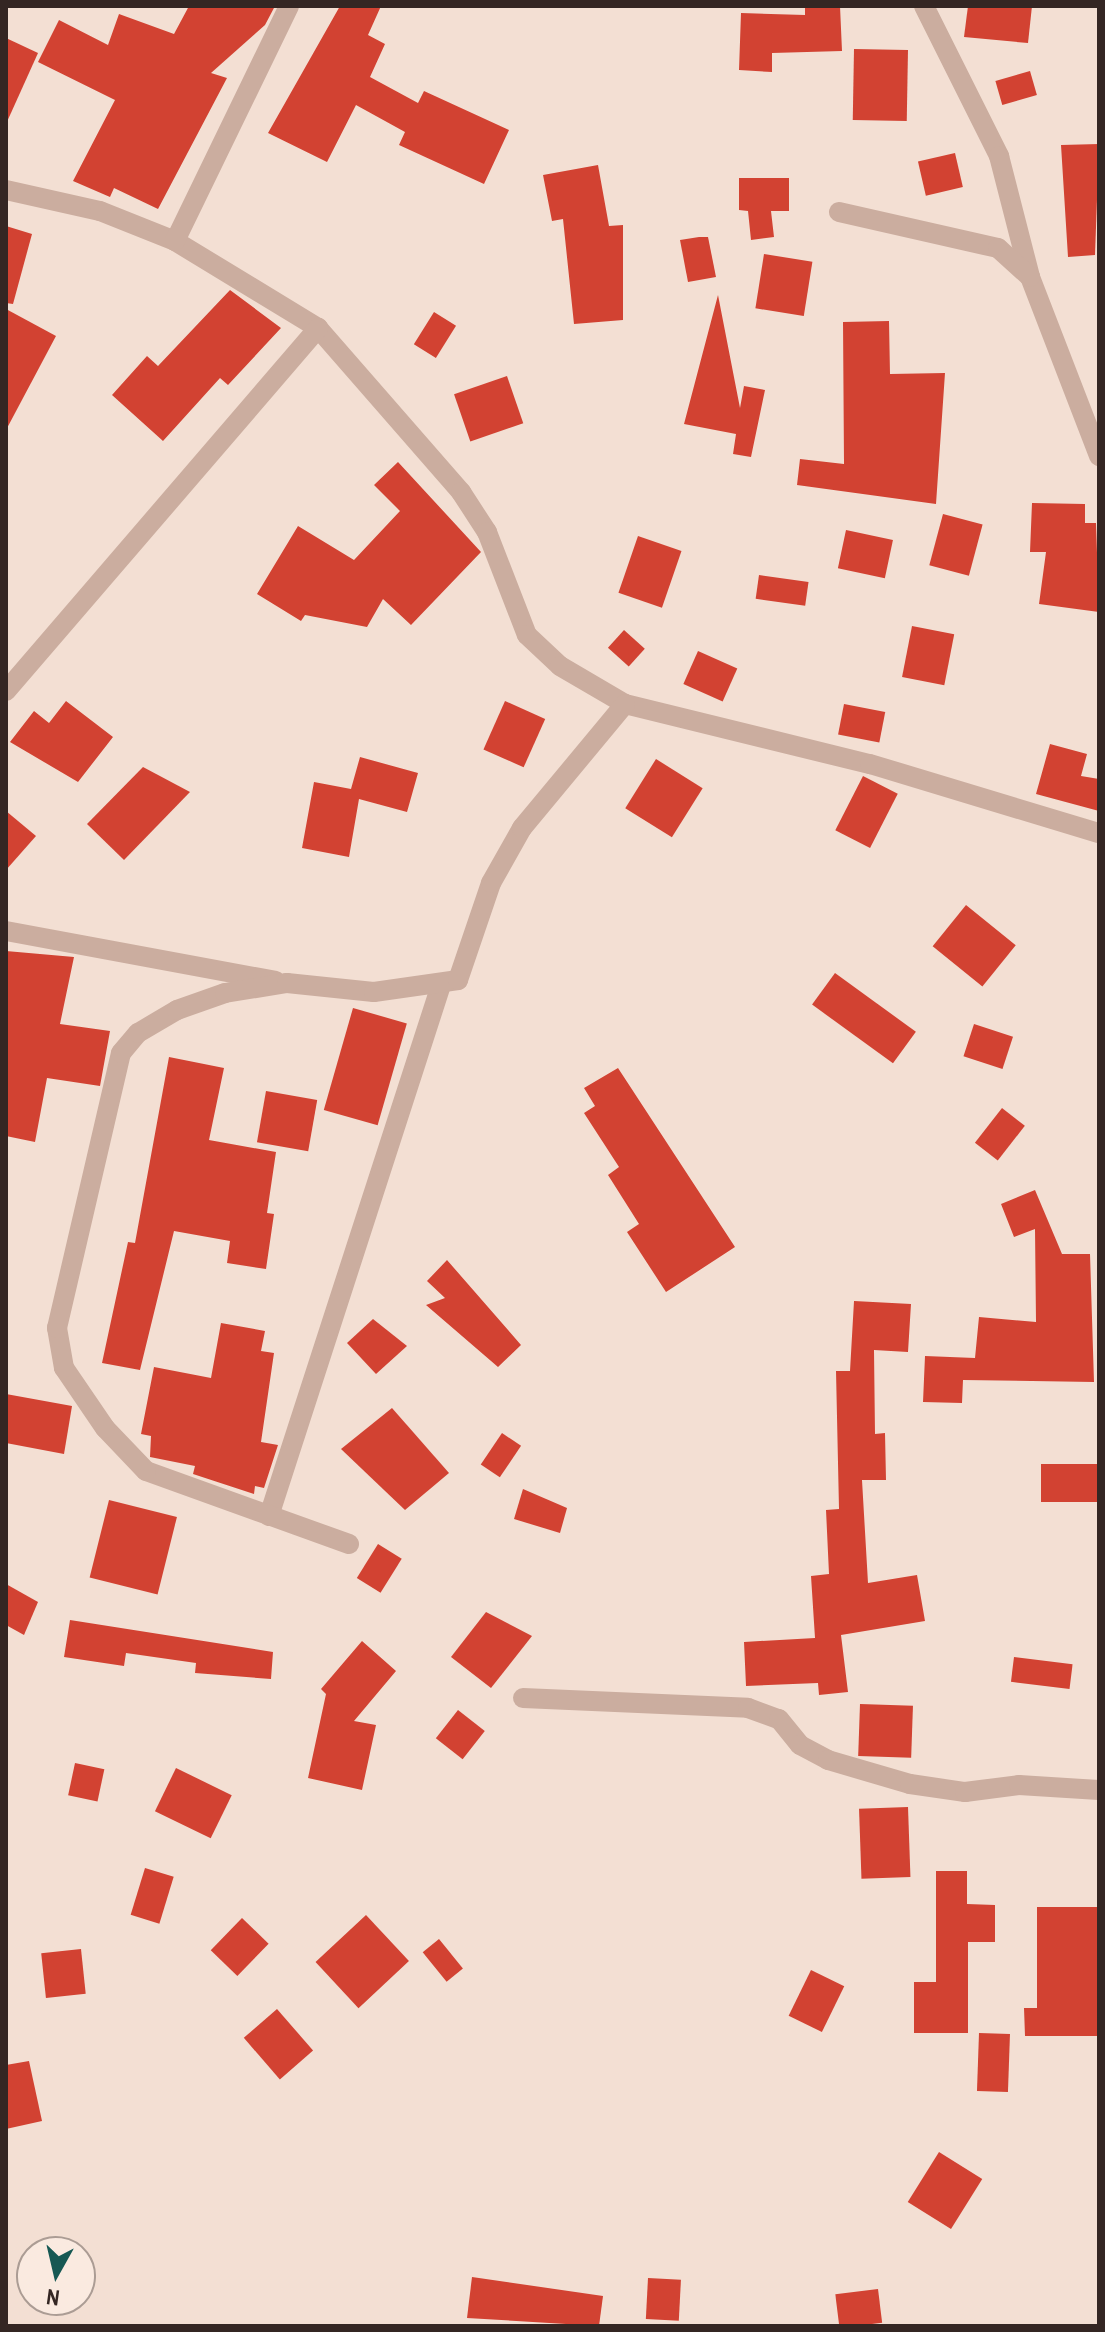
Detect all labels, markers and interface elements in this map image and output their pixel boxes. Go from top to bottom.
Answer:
north arrow [16,2236,96,2316]
text: N [44,2282,61,2314]

